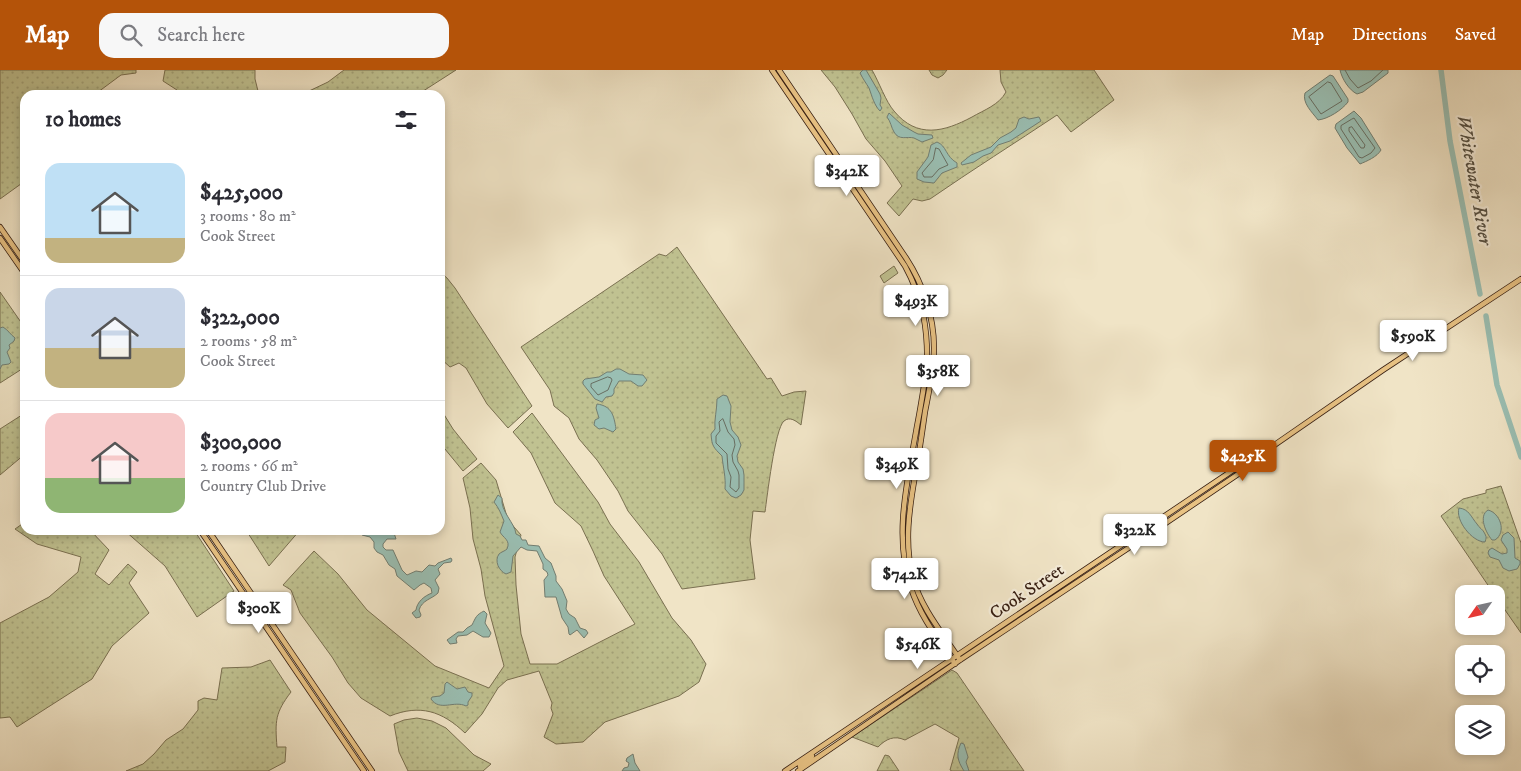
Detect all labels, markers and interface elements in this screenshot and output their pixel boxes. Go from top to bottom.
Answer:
search box [99,13,449,58]
text: Map [25,20,69,50]
icon: search [117,21,145,49]
text: Search here [157,24,245,47]
text: Map [1291,24,1324,46]
text: Directions [1352,24,1427,46]
text: Saved [1455,24,1496,46]
icon: filters [392,106,420,134]
text: 10 homes [45,107,121,133]
water label: Whitewater River [1451,113,1497,249]
pin: $342K [812,154,882,197]
text: $342K [825,161,869,181]
text: $425,000 [200,180,283,206]
icon: home [85,183,145,243]
text: 3 rooms · 80 m² [200,206,296,226]
text: Cook Street [200,226,275,246]
pin: $493K [881,284,951,327]
text: $493K [894,291,938,311]
text: $322,000 [200,305,280,331]
icon: home [85,308,145,368]
pin: $590K [1378,320,1448,362]
text: $590K [1391,326,1435,346]
text: 2 rooms · 58 m² [200,331,297,351]
text: Cook Street [200,351,275,371]
pin: $358K [903,354,973,397]
text: $358K [917,361,959,381]
text: $300,000 [200,430,281,456]
icon: home [85,433,145,493]
pin: $425K [1208,440,1278,482]
text: $425K [1221,446,1265,466]
pin: $349K [862,448,932,490]
text: $349K [875,454,919,474]
text: 2 rooms · 66 m² [200,456,298,476]
text: Country Club Drive [200,476,326,496]
pin: $322K [1100,514,1170,556]
text: $322K [1114,520,1156,540]
pin: $742K [870,558,940,600]
street label: Cook Street [986,559,1068,625]
text: $742K [882,564,928,584]
north arrow [1455,585,1505,635]
map controls [1455,585,1505,755]
pin: $300K [224,592,294,634]
text: $300K [237,598,281,618]
pin: $546K [883,628,953,670]
text: $546K [896,634,940,654]
button: locate [1455,645,1505,695]
button: layers [1455,705,1505,755]

